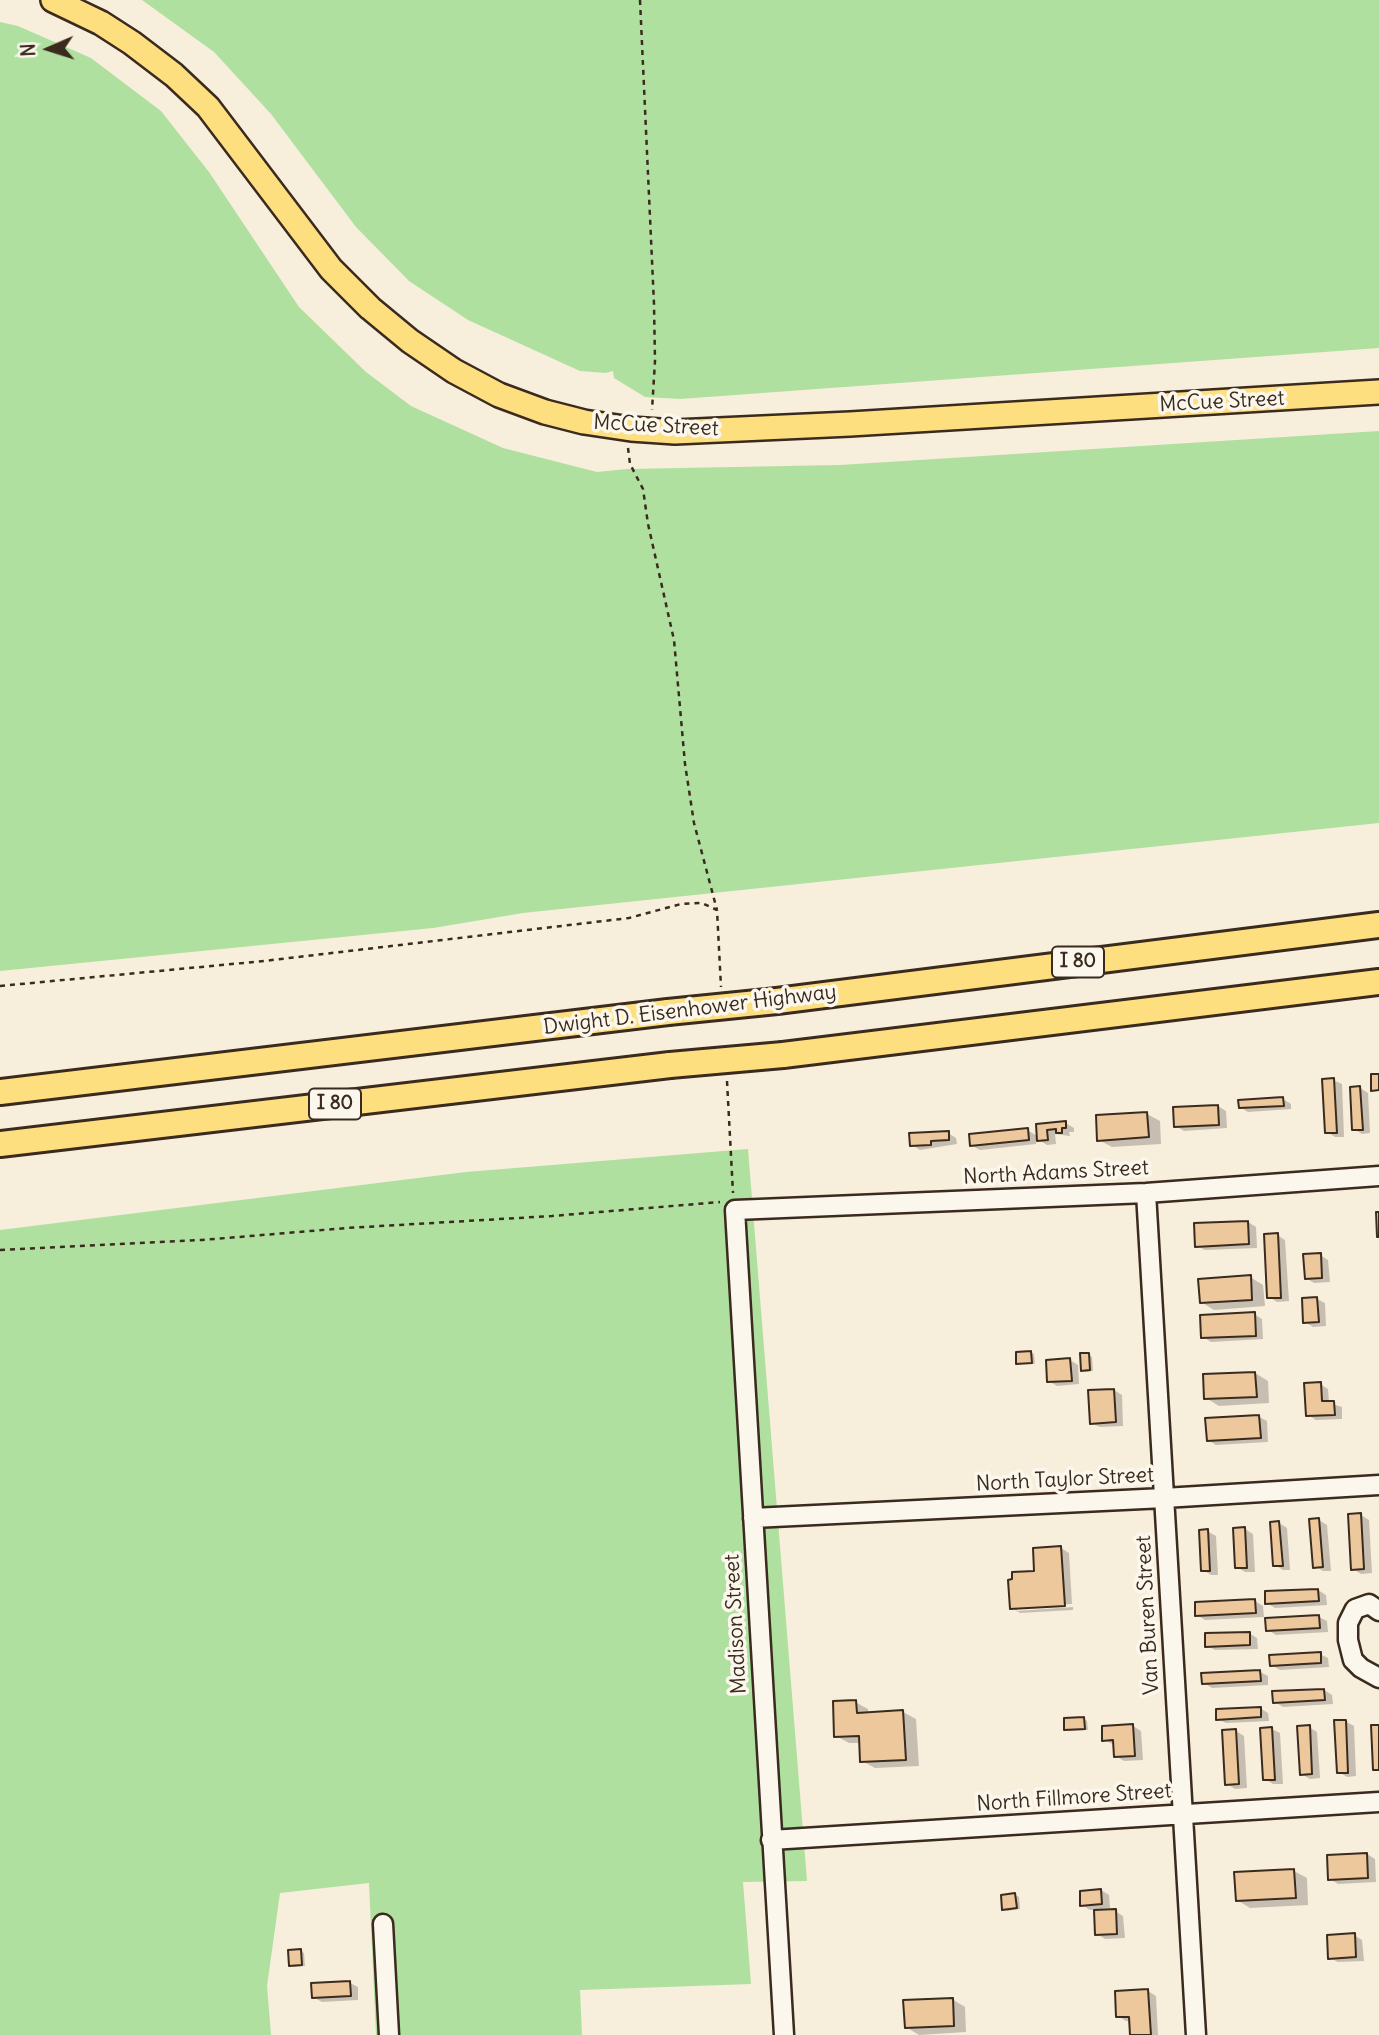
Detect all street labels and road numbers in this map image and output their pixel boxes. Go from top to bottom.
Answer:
street label: McCue Street [1159,386,1285,418]
street label: McCue Street [593,410,719,442]
road number: I 80 [1052,946,1104,978]
street label: Dwight D. Eisenhower Highway [542,980,838,1040]
road number: I 80 [309,1088,361,1120]
street label: North Adams Street [963,1156,1149,1190]
street label: North Taylor Street [975,1463,1155,1497]
street label: Van Buren Street [1131,1535,1165,1695]
street label: Madison Street [720,1553,752,1695]
street label: North Fillmore Street [976,1779,1172,1817]

